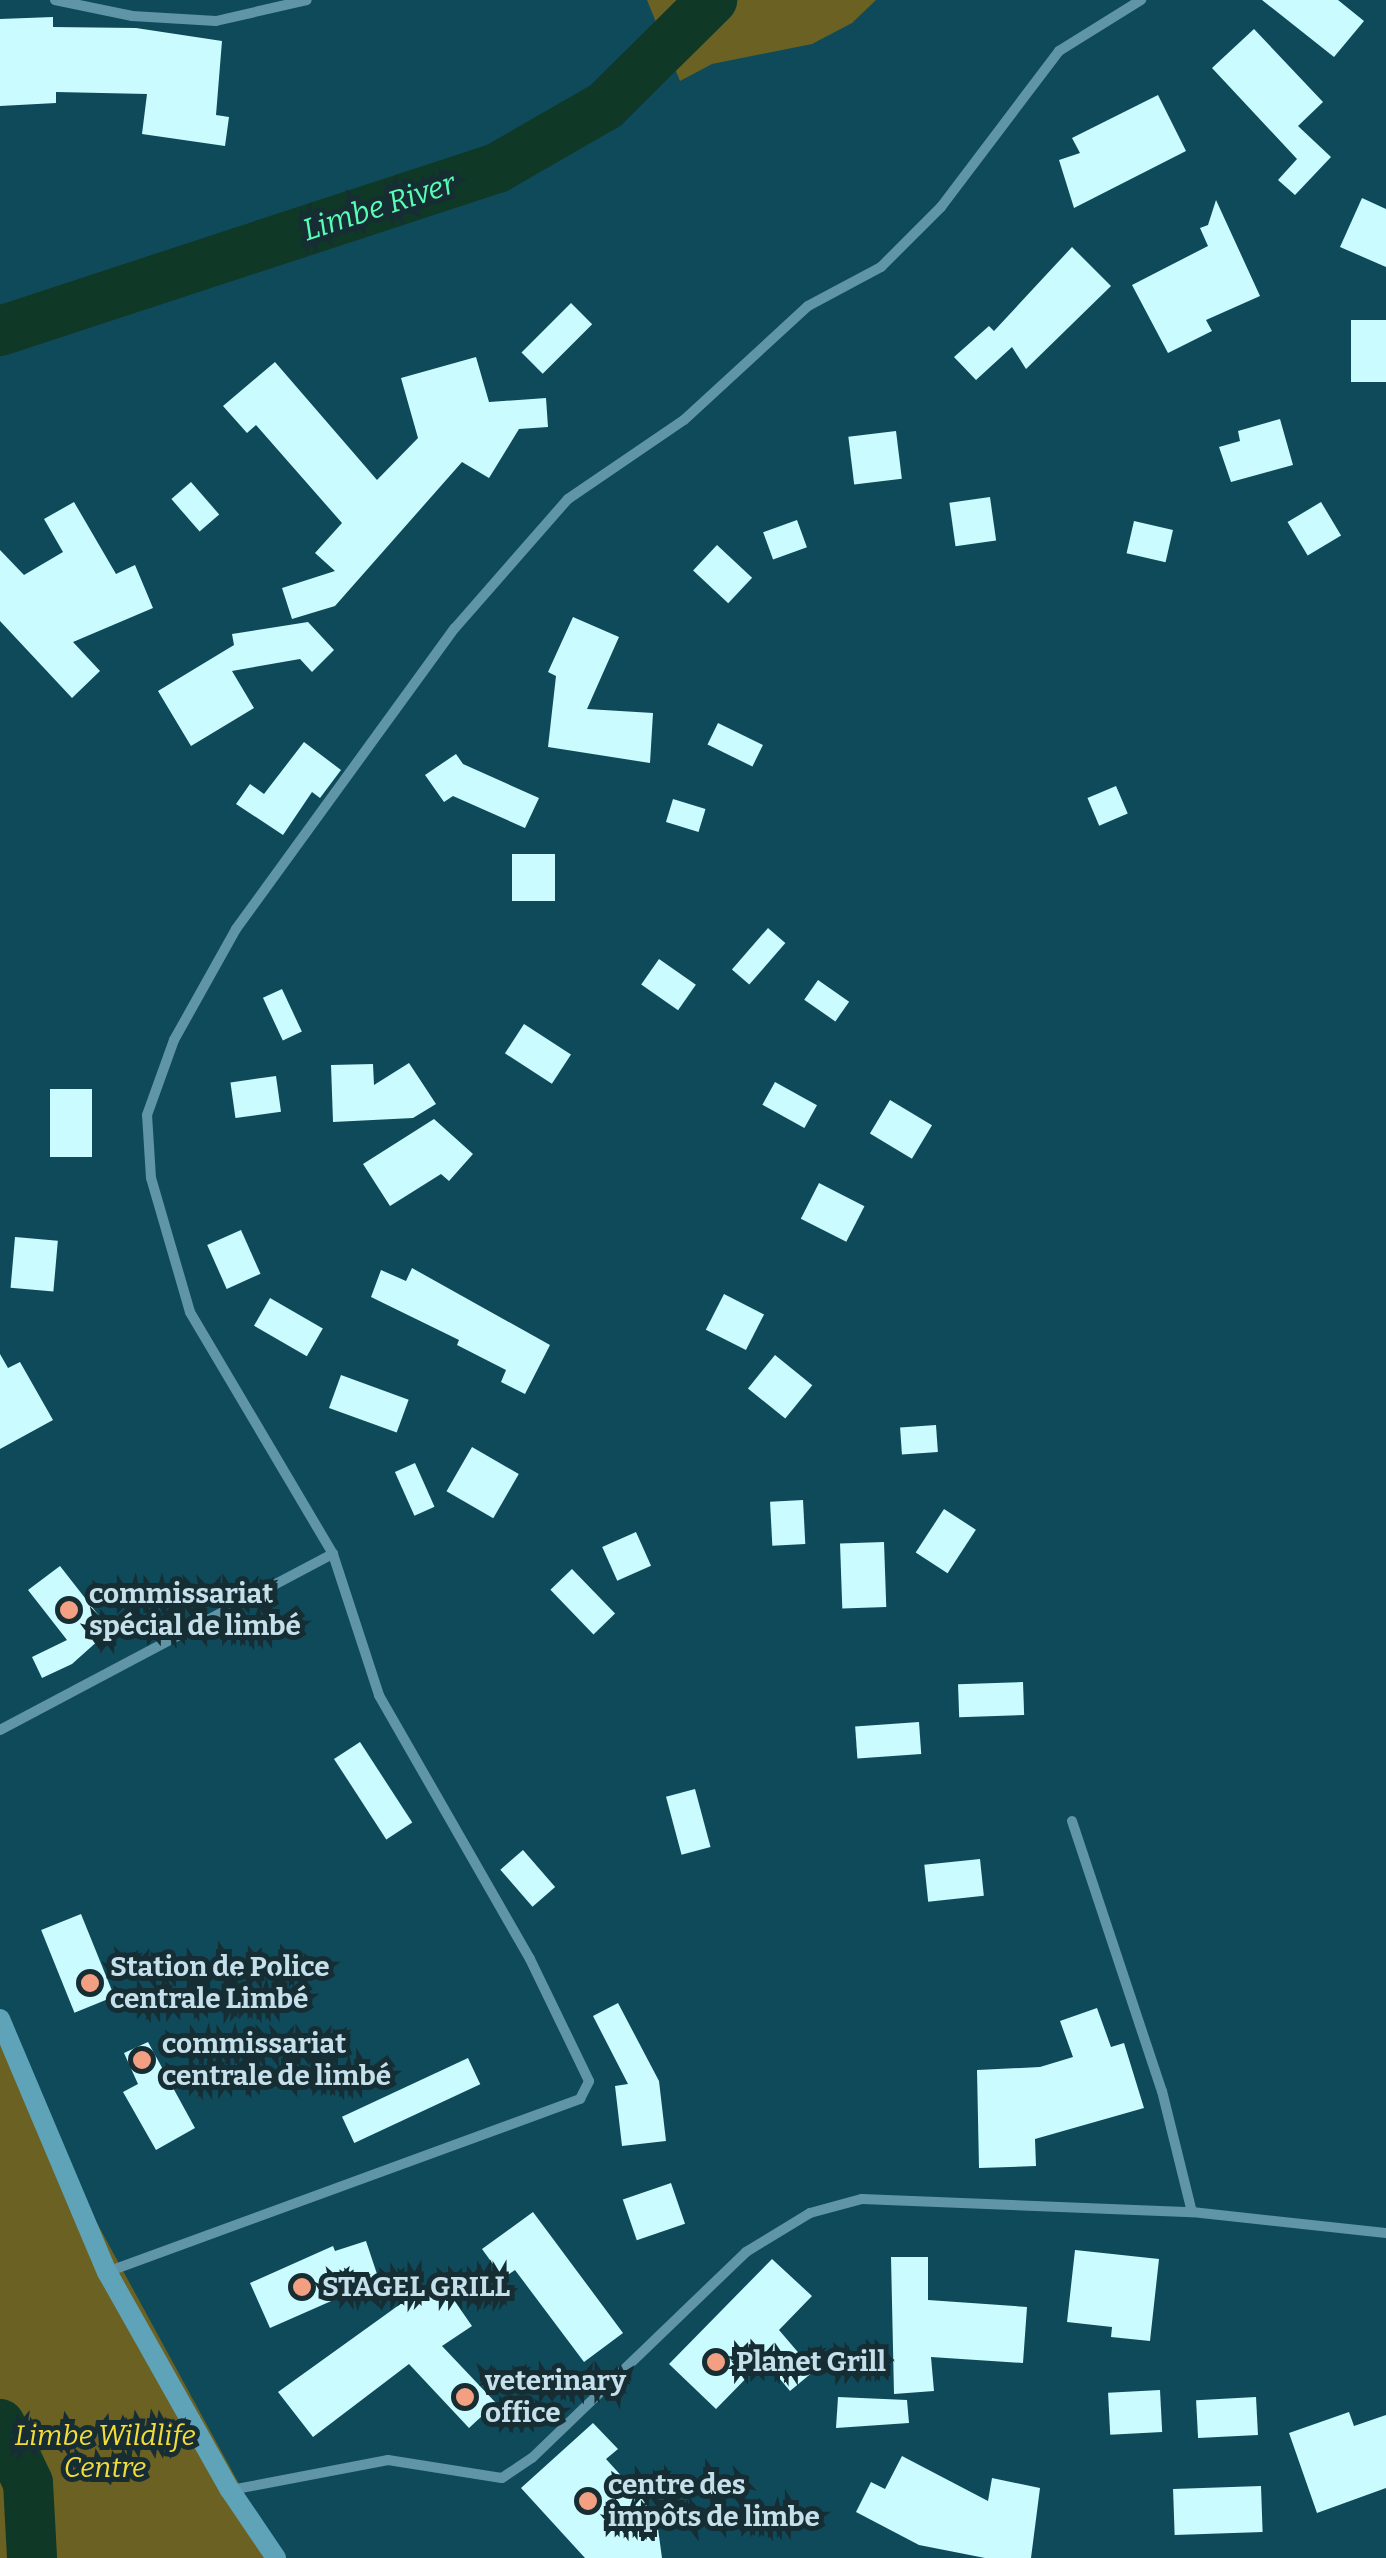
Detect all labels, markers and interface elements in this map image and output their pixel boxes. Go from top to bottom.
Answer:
water label: Limbe River [298,165,460,249]
place label: commissariat spécial de limbé [89,1577,301,1643]
marker: commissariat spécial de limbé [58,1599,80,1621]
place label: Station de Police centrale Limbé [110,1950,330,2016]
marker: Station de Police centrale Limbé [79,1972,101,1994]
place label: commissariat centrale de limbé [162,2027,391,2093]
marker: commissariat centrale de limbé [131,2049,153,2071]
place label: STAGEL GRILL [322,2270,510,2304]
marker: STAGEL GRILL [291,2276,313,2298]
place label: Planet Grill [736,2345,886,2379]
marker: Planet Grill [705,2351,727,2373]
place label: veterinary office [485,2364,626,2430]
marker: veterinary office [454,2386,476,2408]
park label: Limbe Wildlife Centre [15,2419,195,2485]
place label: centre des impôts de limbe [608,2468,820,2534]
marker: centre des impôts de limbe [577,2490,599,2512]

